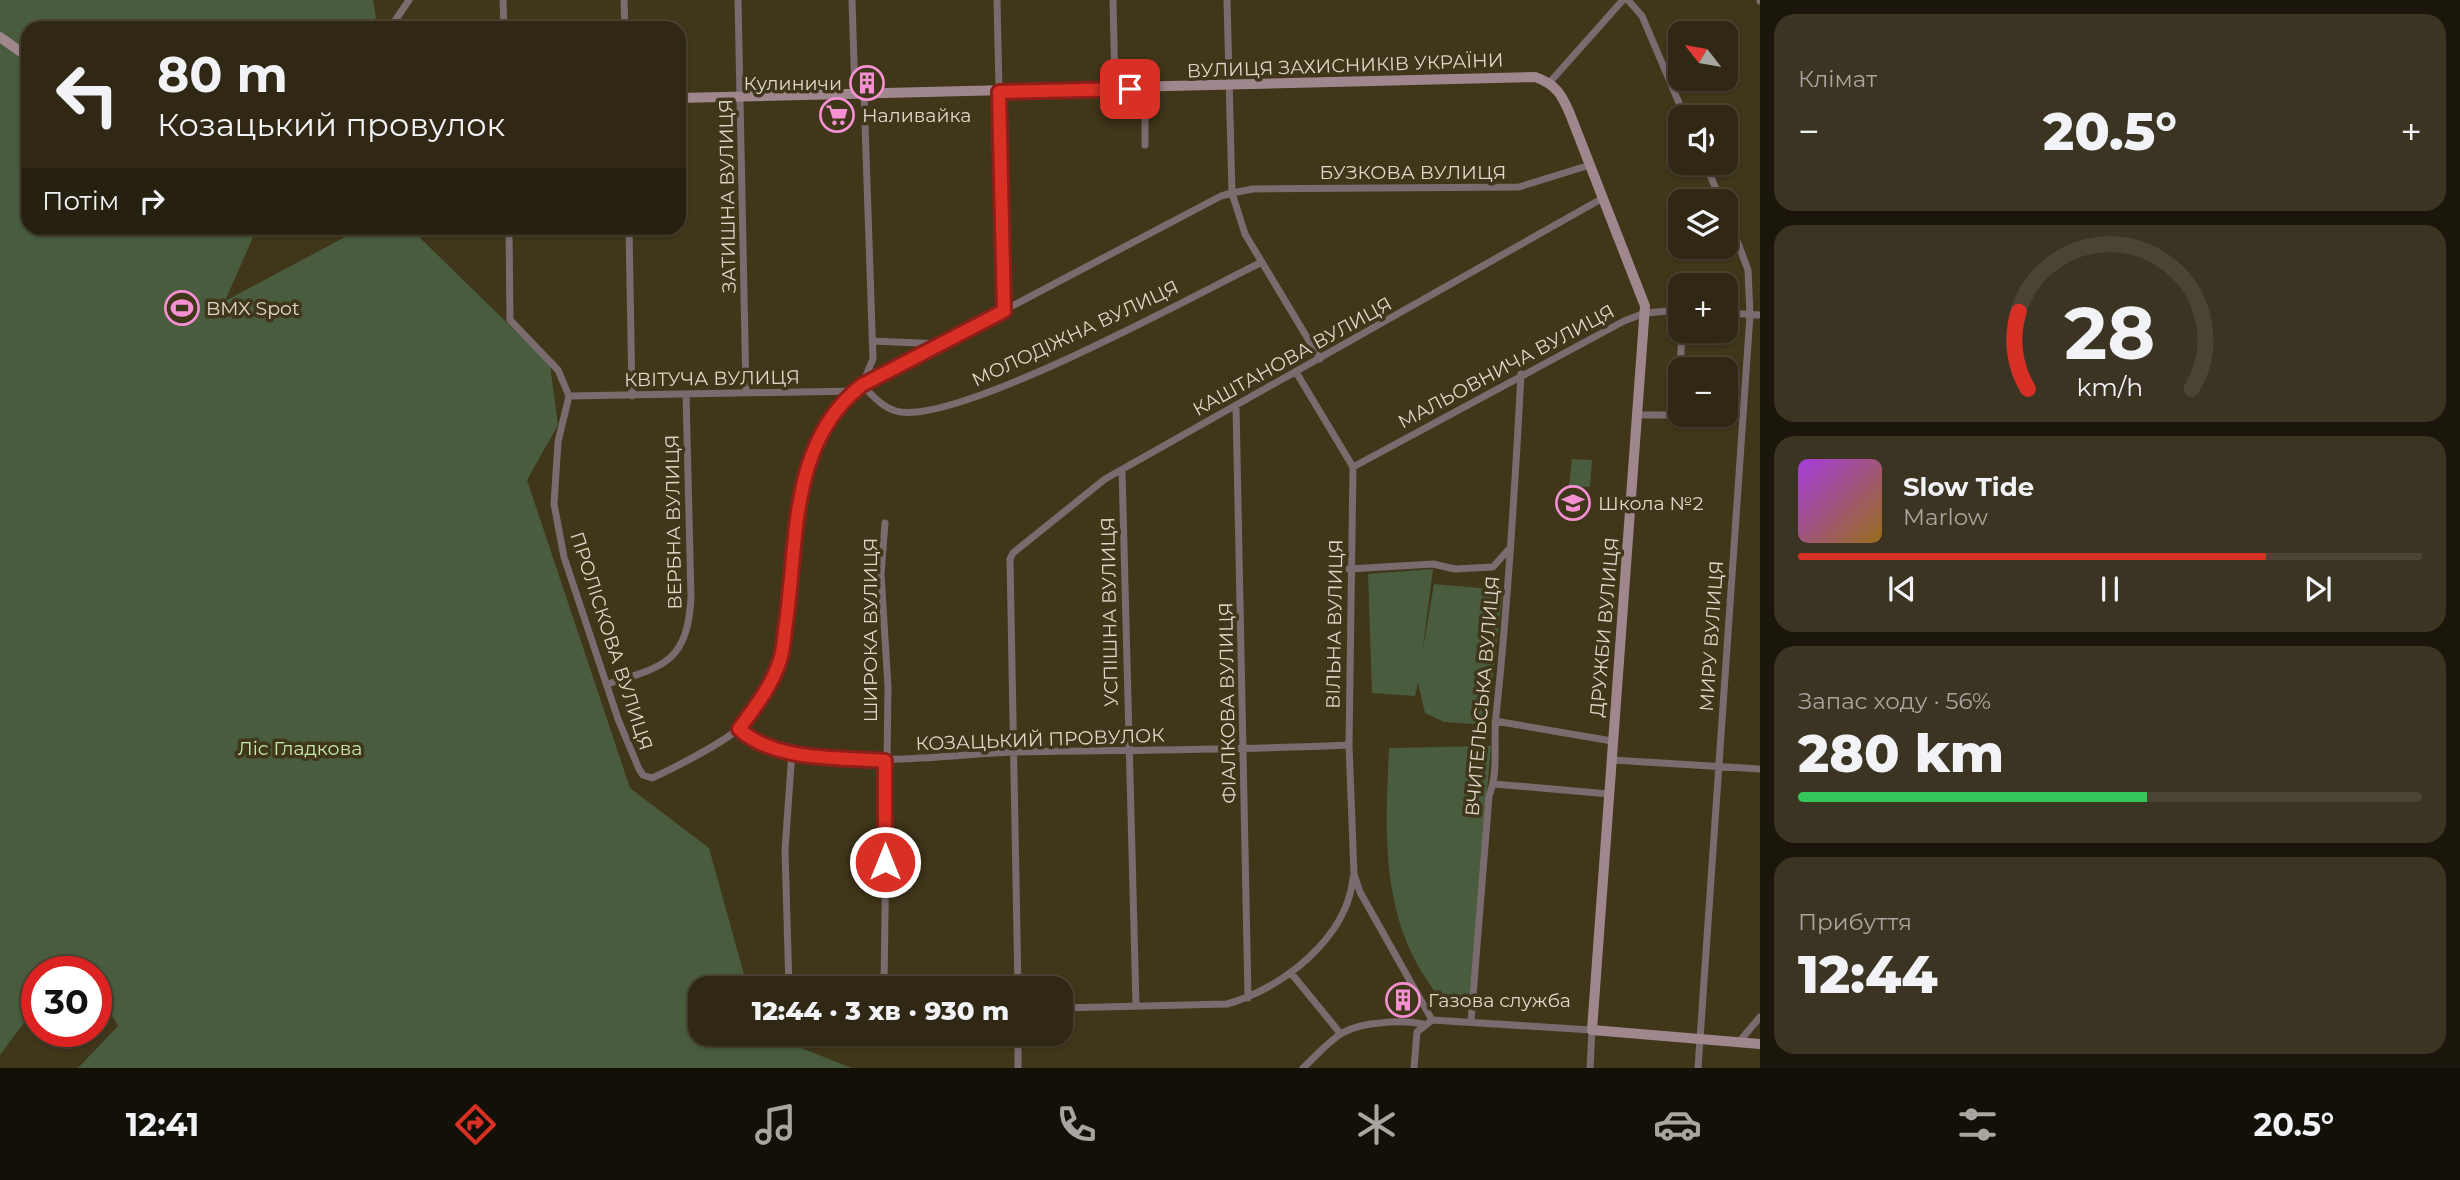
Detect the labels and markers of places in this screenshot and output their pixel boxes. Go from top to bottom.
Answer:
pin [1100,59,1160,119]
building icon: Кулиничи [848,64,886,102]
place label: Кулиничи [744,72,842,95]
supermarket icon: Наливайка [818,96,856,134]
place label: Наливайка [862,104,971,127]
sports icon: BMX Spot [163,289,201,327]
place label: BMX Spot [206,297,300,320]
school or university icon: Школа №2 [1554,484,1592,522]
place label: Школа №2 [1598,492,1704,515]
building icon: Газова служба [1384,981,1422,1019]
place label: Газова служба [1428,989,1571,1012]

